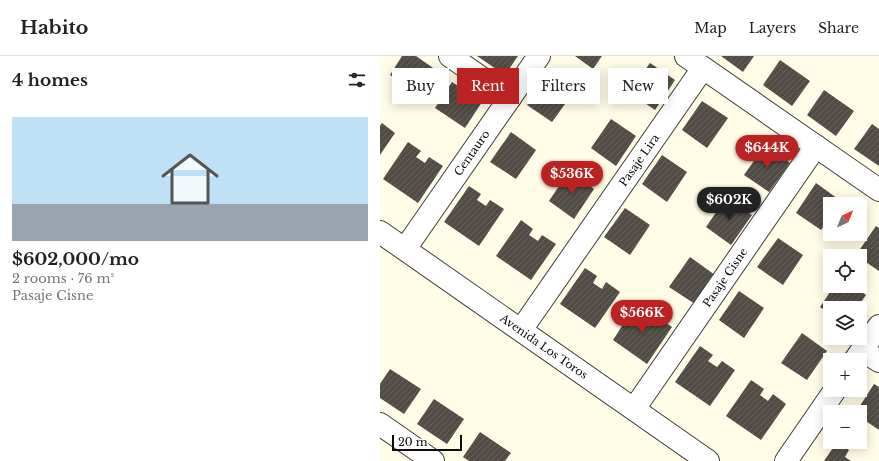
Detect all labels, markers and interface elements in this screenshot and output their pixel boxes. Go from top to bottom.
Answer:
text: Habito [20,16,88,39]
text: Map [694,19,727,37]
text: Layers [749,19,796,37]
text: Share [818,19,859,37]
chip: Buy [392,68,449,104]
chip: Rent [457,68,519,104]
chip: Filters [527,68,600,104]
chip: New [608,68,668,104]
icon: filters [346,69,368,91]
text: 4 homes [12,70,88,91]
street label: Centauro [451,127,493,179]
street label: Pasaje Lira [616,130,663,189]
pin: $644K [739,135,795,169]
text: $644K [744,139,790,156]
icon: home [154,143,226,215]
pin: $536K [544,161,600,195]
text: $536K [550,165,594,182]
pin: $602K [701,187,757,221]
text: $602K [706,191,752,208]
north arrow [823,197,867,241]
map controls [823,197,867,449]
street label: Pasaje Cisne [700,245,750,310]
text: $602,000/mo [12,249,139,270]
button: locate [823,249,867,293]
text: 2 rooms · 76 m² [12,270,114,287]
text: Pasaje Cisne [12,287,93,304]
pin: $566K [614,300,670,334]
button: layers [823,301,867,345]
text: $566K [620,304,664,321]
street label: Avenida Los Toros [497,310,591,382]
button: + [823,353,867,397]
button: − [823,405,867,449]
scale bar [392,433,462,452]
text: 20 m [398,435,428,449]

